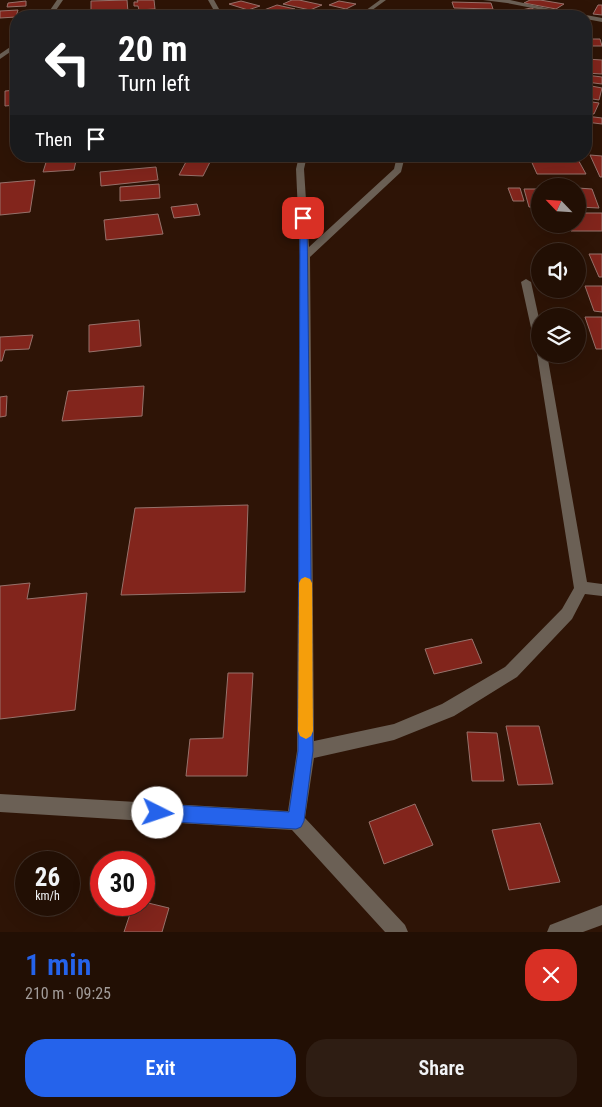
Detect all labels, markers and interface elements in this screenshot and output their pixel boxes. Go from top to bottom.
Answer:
text: 20 m [118,29,187,70]
icon: left [35,30,100,95]
text: Turn left [118,71,190,96]
icon: arrive [82,125,110,153]
text: Then [35,128,72,151]
north arrow [531,178,586,232]
map controls [531,178,586,363]
pin [282,197,324,239]
icon: arrive [289,204,317,232]
button: sound [531,243,586,298]
button: layers [531,308,586,363]
position arrow [131,786,183,838]
speed limit sign: 30 [90,851,155,916]
text: 26 [35,863,60,892]
text: km/h [35,889,60,903]
text: 1 min [25,947,91,982]
button: close [525,949,577,1001]
text: 210 m · 09:25 [25,984,111,1003]
button: Exit [25,1039,296,1097]
button: Share [306,1039,577,1097]

